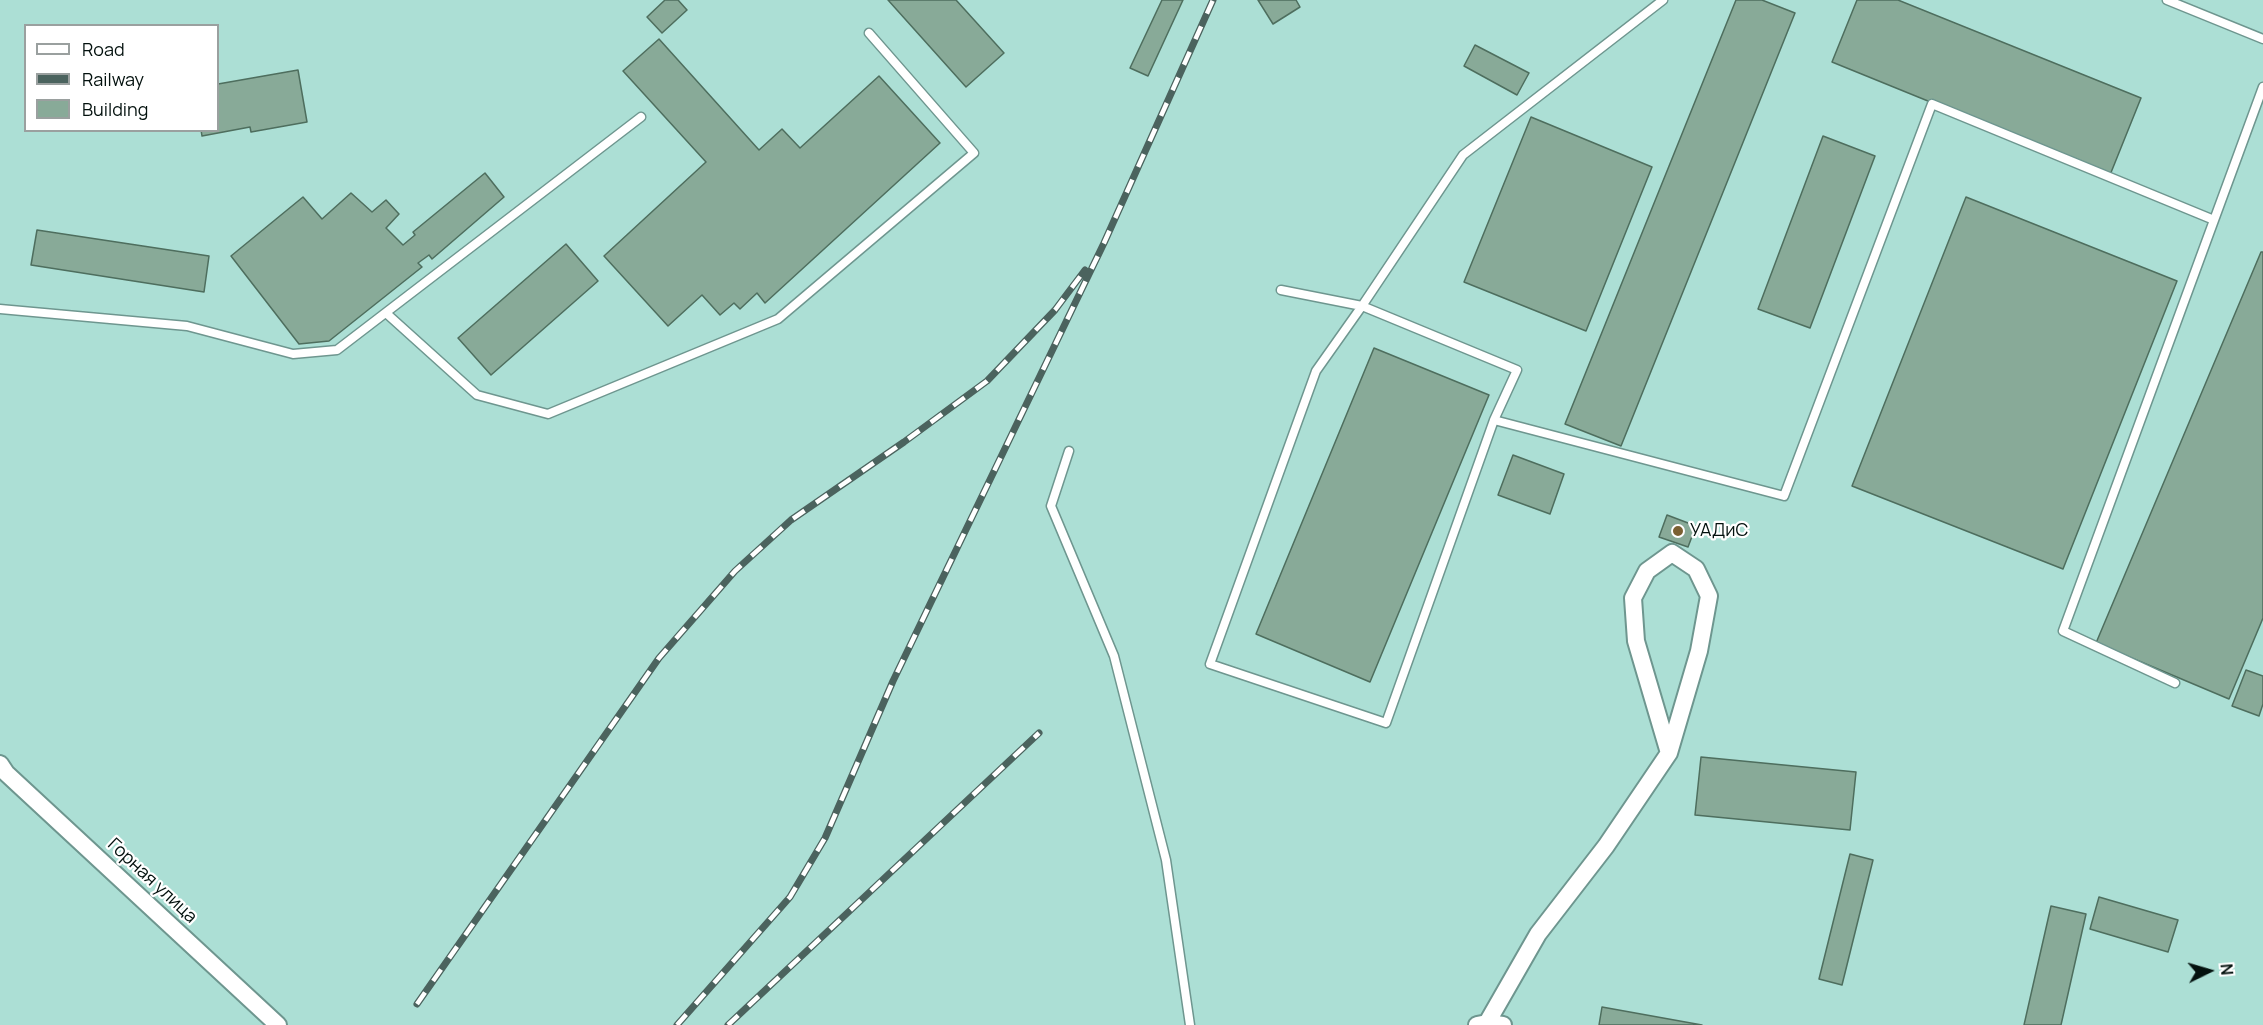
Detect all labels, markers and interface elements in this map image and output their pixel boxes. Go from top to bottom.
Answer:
legend [24,24,219,132]
text: Road [82,37,125,61]
text: Railway [82,67,144,91]
text: Building [82,97,148,121]
place label: УАДиС [1690,520,1748,542]
marker: УАДиС [1671,524,1685,538]
street label: Горная улица [103,834,201,928]
north arrow [2179,941,2239,1001]
text: N [2215,963,2238,976]

